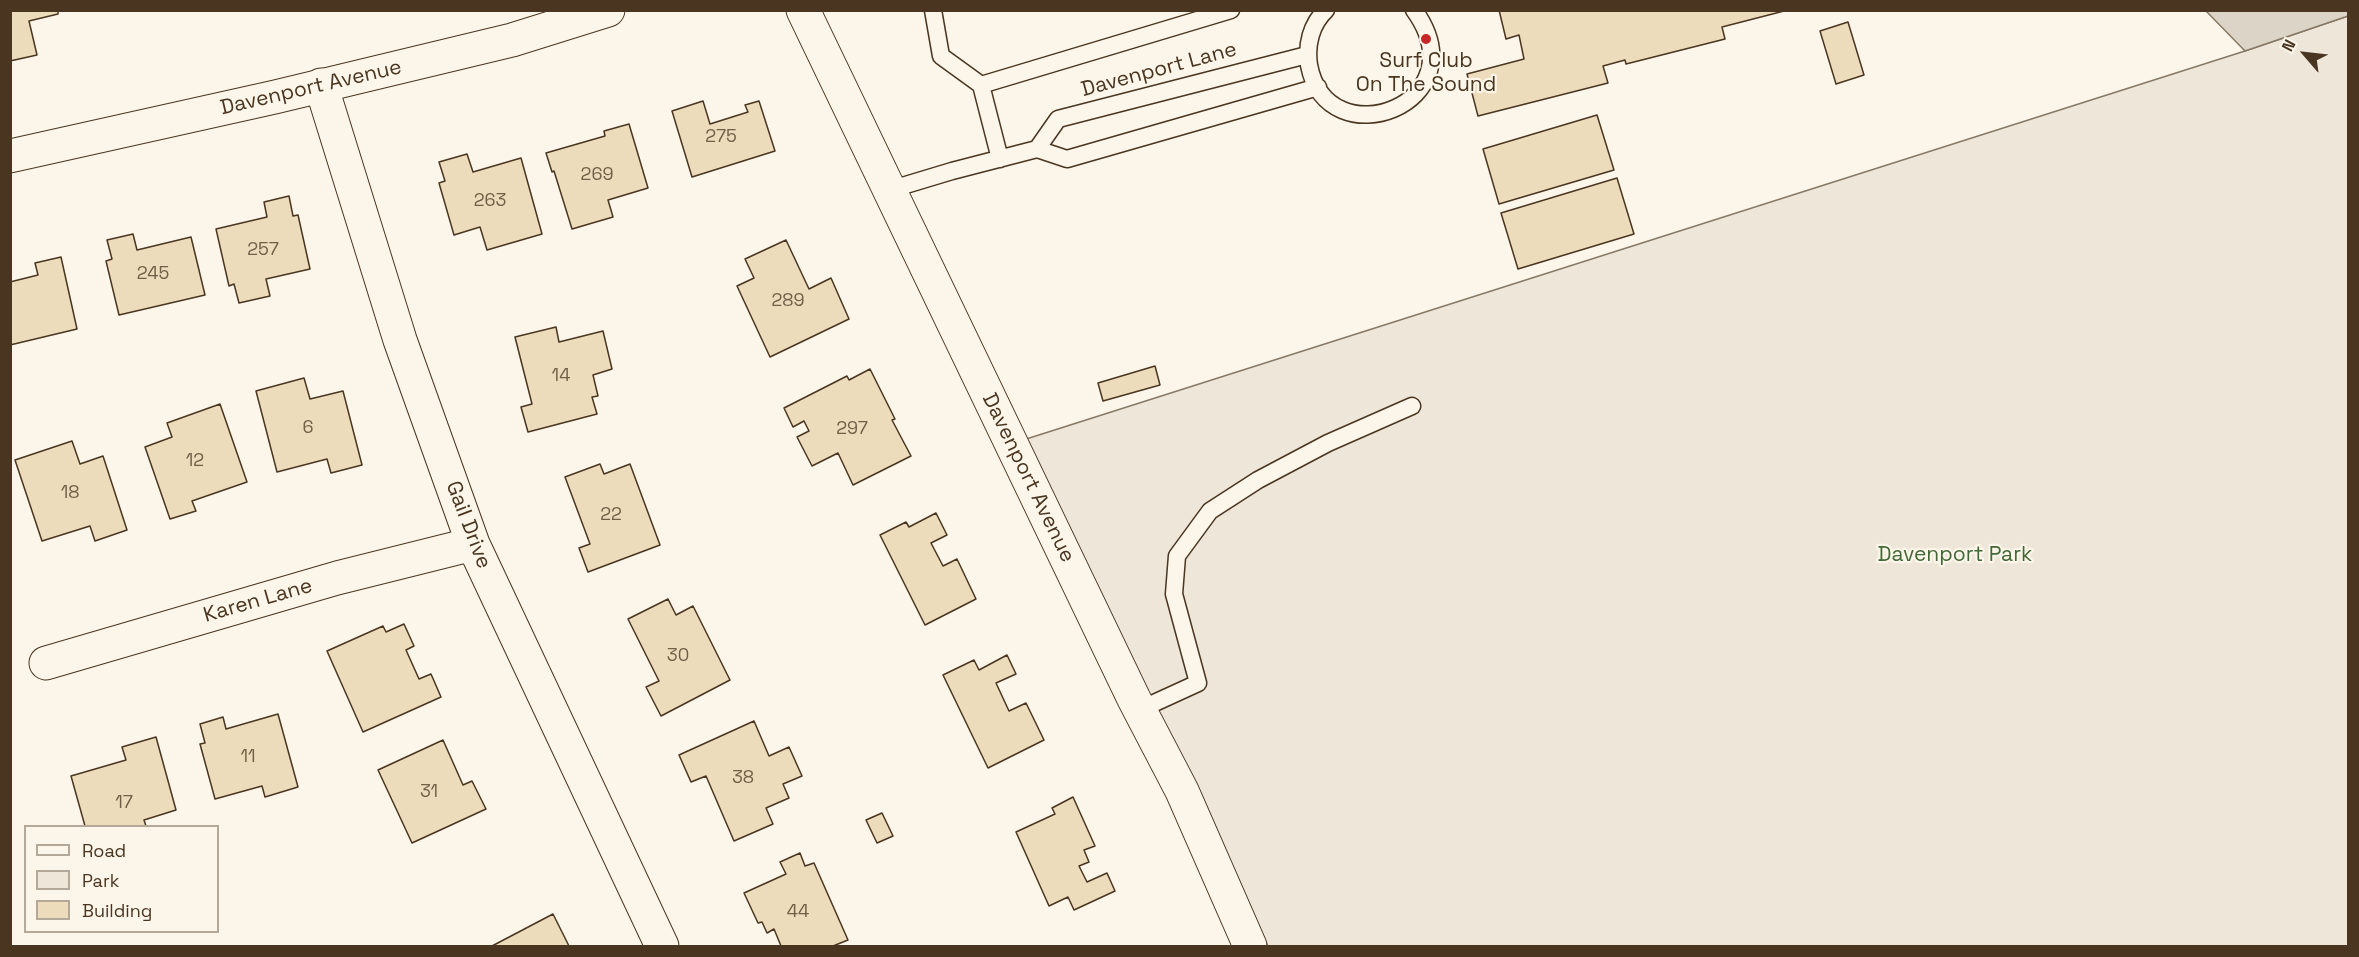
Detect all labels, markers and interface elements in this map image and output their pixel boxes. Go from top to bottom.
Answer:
north arrow [2275,24,2335,84]
marker: Surf Club On The Sound [1419,32,1433,46]
text: N [2277,36,2300,55]
street label: Davenport Lane [1078,37,1240,103]
place label: Surf Club On The Sound [1356,48,1496,98]
street label: Davenport Avenue [218,55,404,121]
house number: 275 [705,126,737,148]
house number: 269 [581,164,613,186]
house number: 263 [474,190,506,212]
house number: 257 [247,239,279,261]
house number: 245 [137,263,169,285]
house number: 289 [771,290,805,312]
house number: 14 [552,365,570,387]
street label: Davenport Avenue [976,389,1080,567]
house number: 6 [302,417,314,439]
house number: 297 [836,418,868,440]
house number: 12 [186,450,204,472]
street label: Gail Drive [440,478,496,572]
house number: 18 [61,482,79,504]
house number: 22 [600,504,622,526]
park label: Davenport Park [1878,542,2032,568]
street label: Karen Lane [201,573,315,629]
house number: 30 [667,645,689,667]
house number: 11 [240,746,256,768]
house number: 38 [732,767,754,789]
house number: 31 [420,781,438,803]
house number: 17 [115,792,133,814]
legend [24,825,219,933]
text: Road [82,839,126,862]
text: Park [82,869,119,892]
text: Building [82,899,152,922]
house number: 44 [787,901,809,923]

